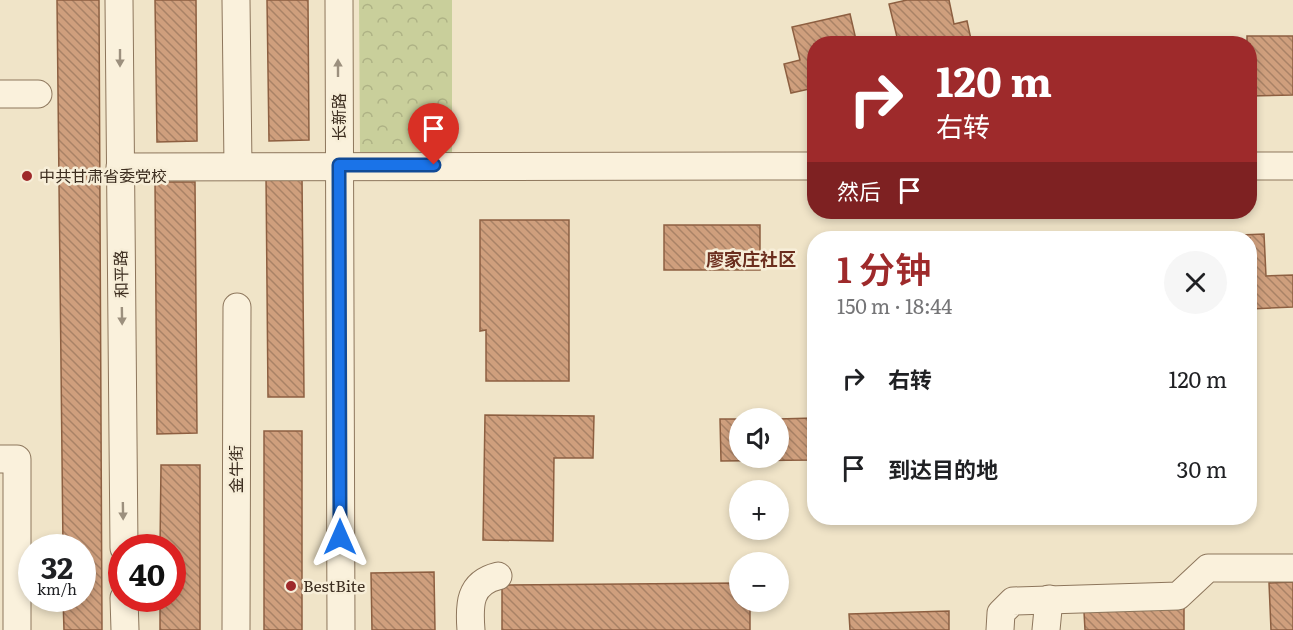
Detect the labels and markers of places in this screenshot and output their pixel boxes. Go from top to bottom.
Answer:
pin [408,103,459,165]
place label: 中共甘肃省委党校 [39,163,167,187]
marker: 中共甘肃省委党校 [20,169,34,183]
place label: BestBite [303,573,365,597]
marker: BestBite [284,579,298,593]

